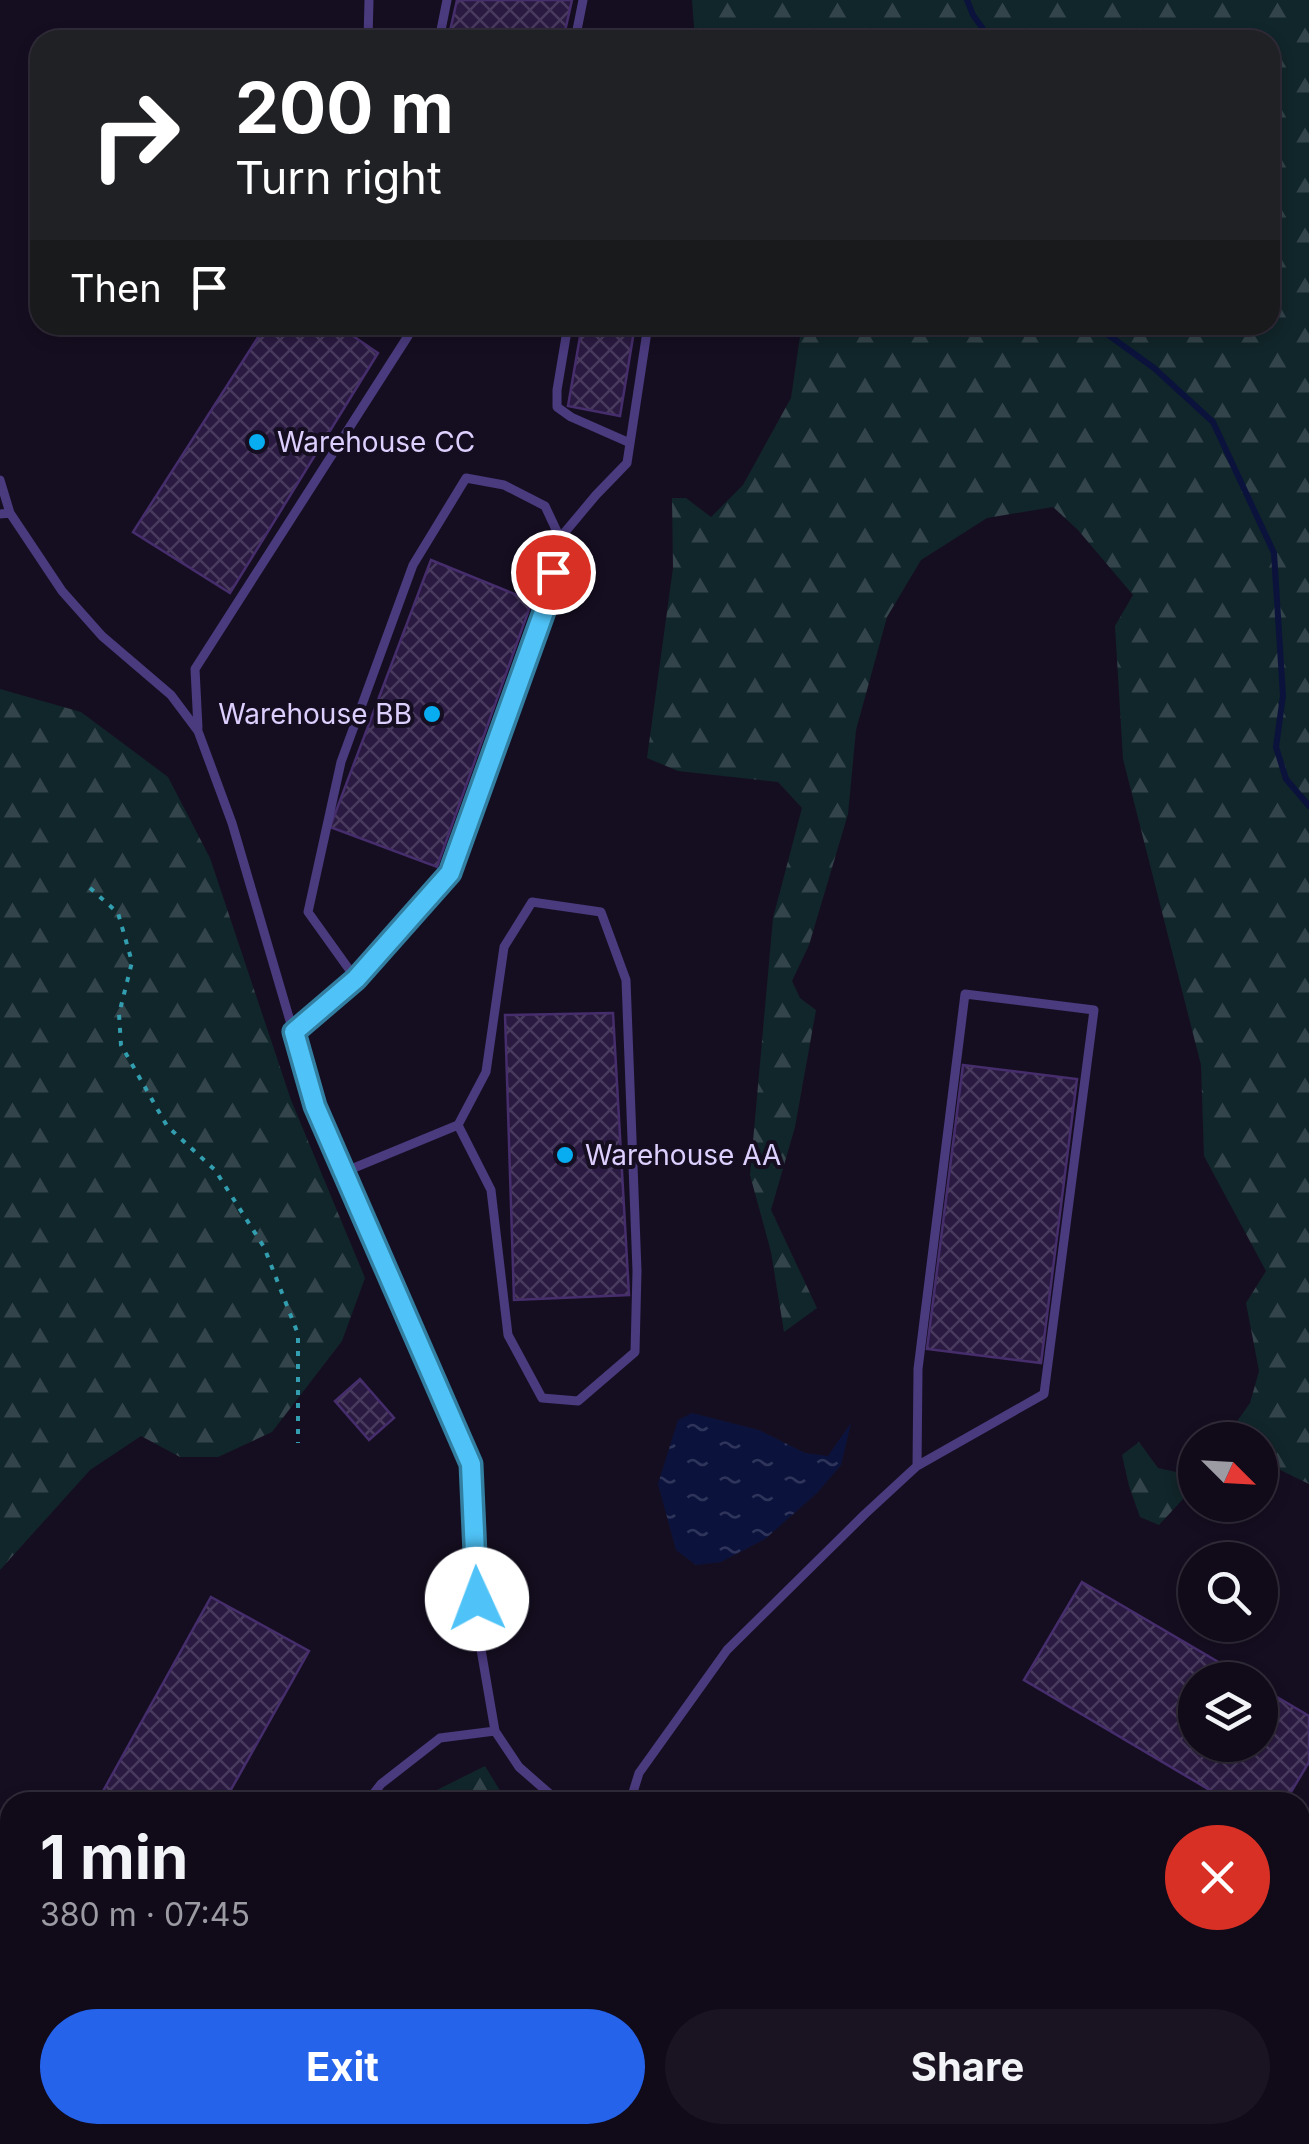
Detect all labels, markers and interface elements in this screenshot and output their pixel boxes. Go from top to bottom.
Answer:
text: 200 m [235,65,454,150]
icon: right [70,70,200,200]
text: Turn right [235,150,442,205]
icon: arrive [182,260,237,315]
text: Then [70,265,162,311]
place label: Warehouse CC [277,425,475,459]
marker: Warehouse CC [246,431,268,453]
pin [511,530,596,615]
icon: arrive [526,545,581,600]
place label: Warehouse BB [218,697,412,731]
marker: Warehouse BB [421,703,443,725]
place label: Warehouse AA [585,1138,781,1172]
marker: Warehouse AA [554,1144,576,1166]
north arrow [1178,1422,1278,1522]
map controls [1178,1422,1278,1762]
button: search [1178,1542,1278,1642]
position arrow [425,1547,529,1651]
button: layers [1178,1662,1278,1762]
text: 1 min [40,1821,188,1893]
button: close [1165,1825,1270,1930]
text: 380 m · 07:45 [40,1895,250,1934]
button: Exit [40,2009,645,2124]
button: Share [665,2009,1270,2124]

